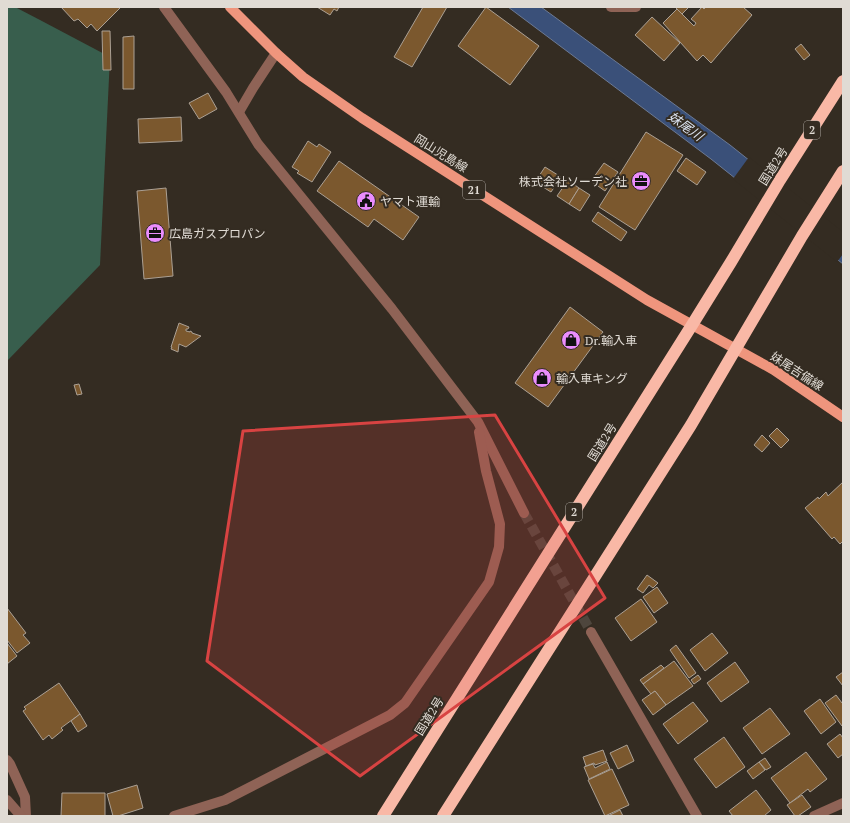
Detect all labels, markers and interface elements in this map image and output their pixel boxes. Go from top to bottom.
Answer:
water label: 妹尾川 [665,107,709,146]
road number: 2 [804,121,820,139]
street label: 岡山児島線 [412,131,470,175]
street label: 国道2号 [755,144,791,188]
office icon: 株式会社ソーデン社 [630,170,652,192]
place label: 株式会社ソーデン社 [519,174,627,189]
road number: 21 [463,181,485,199]
public building icon: ヤマト運輸 [355,190,377,212]
place label: ヤマト運輸 [380,194,440,209]
office icon: 広島ガスプロパン [144,222,166,244]
place label: 広島ガスプロパン [169,226,266,241]
shop icon: Dr.輸入車 [560,329,582,351]
place label: Dr.輸入車 [585,333,637,348]
street label: 妹尾吉備線 [768,348,826,394]
shop icon: 輸入車キング [531,367,553,389]
place label: 輸入車キング [556,371,628,386]
street label: 国道2号 [584,420,620,464]
road number: 2 [566,503,582,521]
street label: 国道2号 [411,694,447,738]

